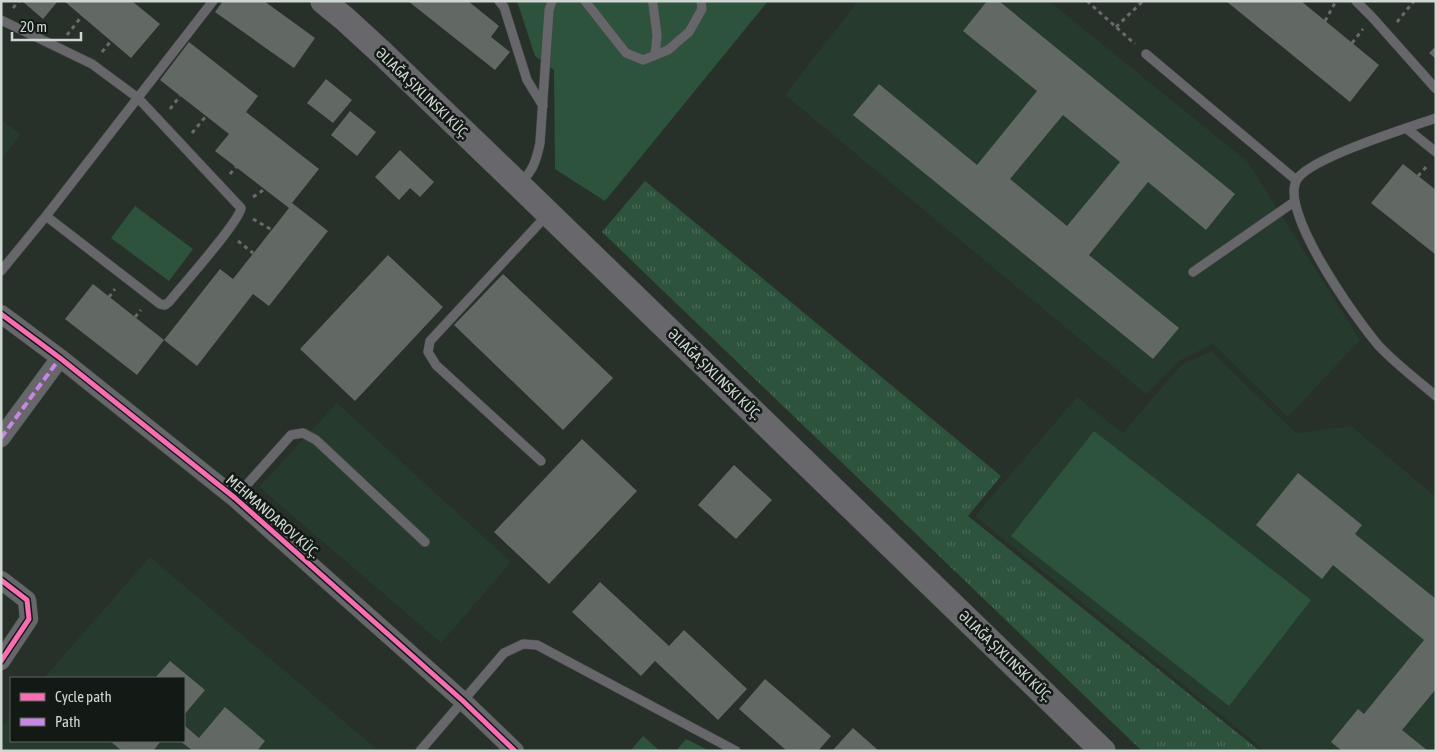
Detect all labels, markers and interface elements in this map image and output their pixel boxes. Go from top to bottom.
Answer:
scale bar [12,10,81,42]
text: 20 m [20,18,47,35]
street label: ƏLIAĞA ŞIXLINSKI KÜÇ. [373,44,473,142]
street label: ƏLIAĞA ŞIXLINSKI KÜÇ. [665,325,765,423]
street label: MEHMANDAROV KÜÇ. [223,471,323,561]
street label: ƏLIAĞA ŞIXLINSKI KÜÇ. [956,607,1056,705]
legend [10,677,185,742]
text: Cycle path [55,688,112,705]
text: Path [55,713,81,730]

